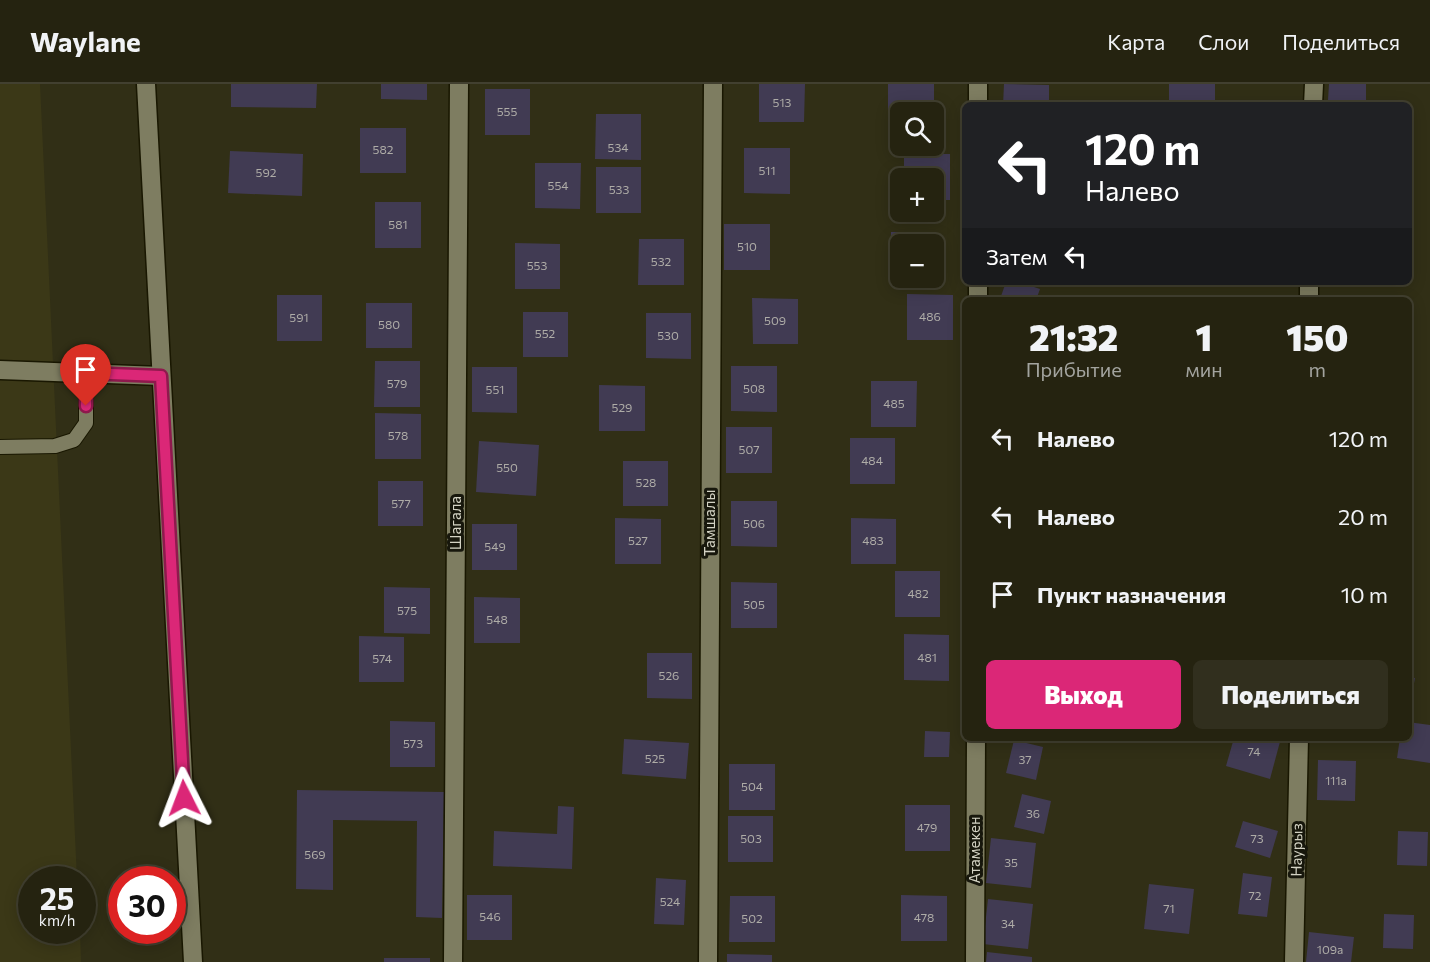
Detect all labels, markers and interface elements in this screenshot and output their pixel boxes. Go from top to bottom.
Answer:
text: Waylane [30,24,141,58]
text: Карта [1107,29,1165,54]
text: Слои [1198,29,1249,54]
text: Поделиться [1282,29,1400,54]
house number: 513 [773,95,792,109]
map controls [890,102,944,288]
button: search [890,102,944,156]
house number: 555 [497,104,517,118]
text: 120 m [1085,122,1200,174]
icon: left [986,126,1064,204]
house number: 534 [608,140,628,154]
house number: 582 [373,142,394,156]
house number: 511 [758,163,776,177]
house number: 592 [256,165,277,179]
button: + [890,168,944,222]
text: Налево [1085,174,1180,207]
house number: 554 [548,178,569,192]
house number: 533 [609,182,629,196]
house number: 581 [388,217,408,231]
button: − [890,234,944,288]
house number: 510 [737,239,757,253]
icon: left [1059,240,1092,273]
text: Затем [986,243,1047,270]
house number: 532 [651,254,672,268]
house number: 553 [527,258,547,272]
house number: 486 [919,309,941,323]
house number: 591 [289,310,309,324]
house number: 509 [764,313,786,327]
text: 21:32 [1029,314,1118,358]
text: 1 [1196,314,1212,358]
text: 150 [1286,314,1348,358]
house number: 580 [378,317,400,331]
house number: 552 [535,326,556,340]
house number: 530 [657,328,679,342]
pin [60,344,111,406]
icon: arrive [69,353,102,386]
text: Прибытие [1026,357,1122,381]
text: мин [1185,357,1223,381]
text: m [1309,357,1326,381]
house number: 579 [387,376,407,390]
house number: 508 [743,381,765,395]
house number: 551 [486,382,504,396]
house number: 485 [883,396,905,410]
house number: 529 [612,400,632,414]
icon: left [986,422,1019,455]
text: Налево [1037,425,1115,452]
text: 120 m [1329,425,1388,452]
house number: 578 [388,428,408,442]
house number: 507 [738,442,760,456]
house number: 484 [861,453,883,467]
house number: 550 [496,460,518,474]
house number: 528 [636,475,656,489]
street label: Тамшалы [700,490,718,556]
house number: 577 [391,496,411,510]
street label: Шагала [446,496,464,550]
icon: left [986,500,1019,533]
text: Налево [1037,503,1115,530]
text: 20 m [1338,503,1388,530]
house number: 506 [743,516,765,530]
house number: 527 [628,533,648,547]
house number: 483 [862,533,884,547]
house number: 549 [484,539,506,553]
icon: arrive [986,578,1019,611]
text: Пункт назначения [1037,581,1226,608]
text: 10 m [1341,581,1388,608]
house number: 482 [907,586,929,600]
house number: 505 [743,597,765,611]
house number: 575 [397,603,417,617]
house number: 548 [486,612,508,626]
house number: 481 [917,650,937,664]
house number: 574 [372,651,392,665]
button: Выход [986,660,1181,729]
button: Поделиться [1193,660,1388,729]
house number: 526 [659,668,679,682]
house number: 573 [403,736,423,750]
house number: 74 [1248,744,1260,758]
house number: 525 [645,751,665,765]
house number: 37 [1018,752,1032,766]
position arrow [152,766,216,830]
house number: 111а [1325,773,1347,787]
house number: 504 [741,779,763,793]
house number: 36 [1026,806,1040,820]
street label: Атамекен [965,816,983,884]
house number: 479 [917,820,937,834]
street label: Наурыз [1287,823,1305,877]
house number: 503 [740,831,762,845]
house number: 73 [1250,831,1264,845]
house number: 569 [304,847,326,861]
house number: 35 [1004,855,1018,869]
speed limit sign: 30 [108,866,186,944]
text: 25 [40,879,74,916]
house number: 72 [1249,888,1262,902]
house number: 524 [660,894,680,908]
house number: 71 [1163,901,1175,915]
house number: 546 [479,909,501,923]
house number: 478 [914,910,934,924]
text: km/h [39,911,75,929]
house number: 502 [741,911,763,925]
house number: 34 [1001,916,1015,930]
house number: 109а [1317,942,1343,956]

